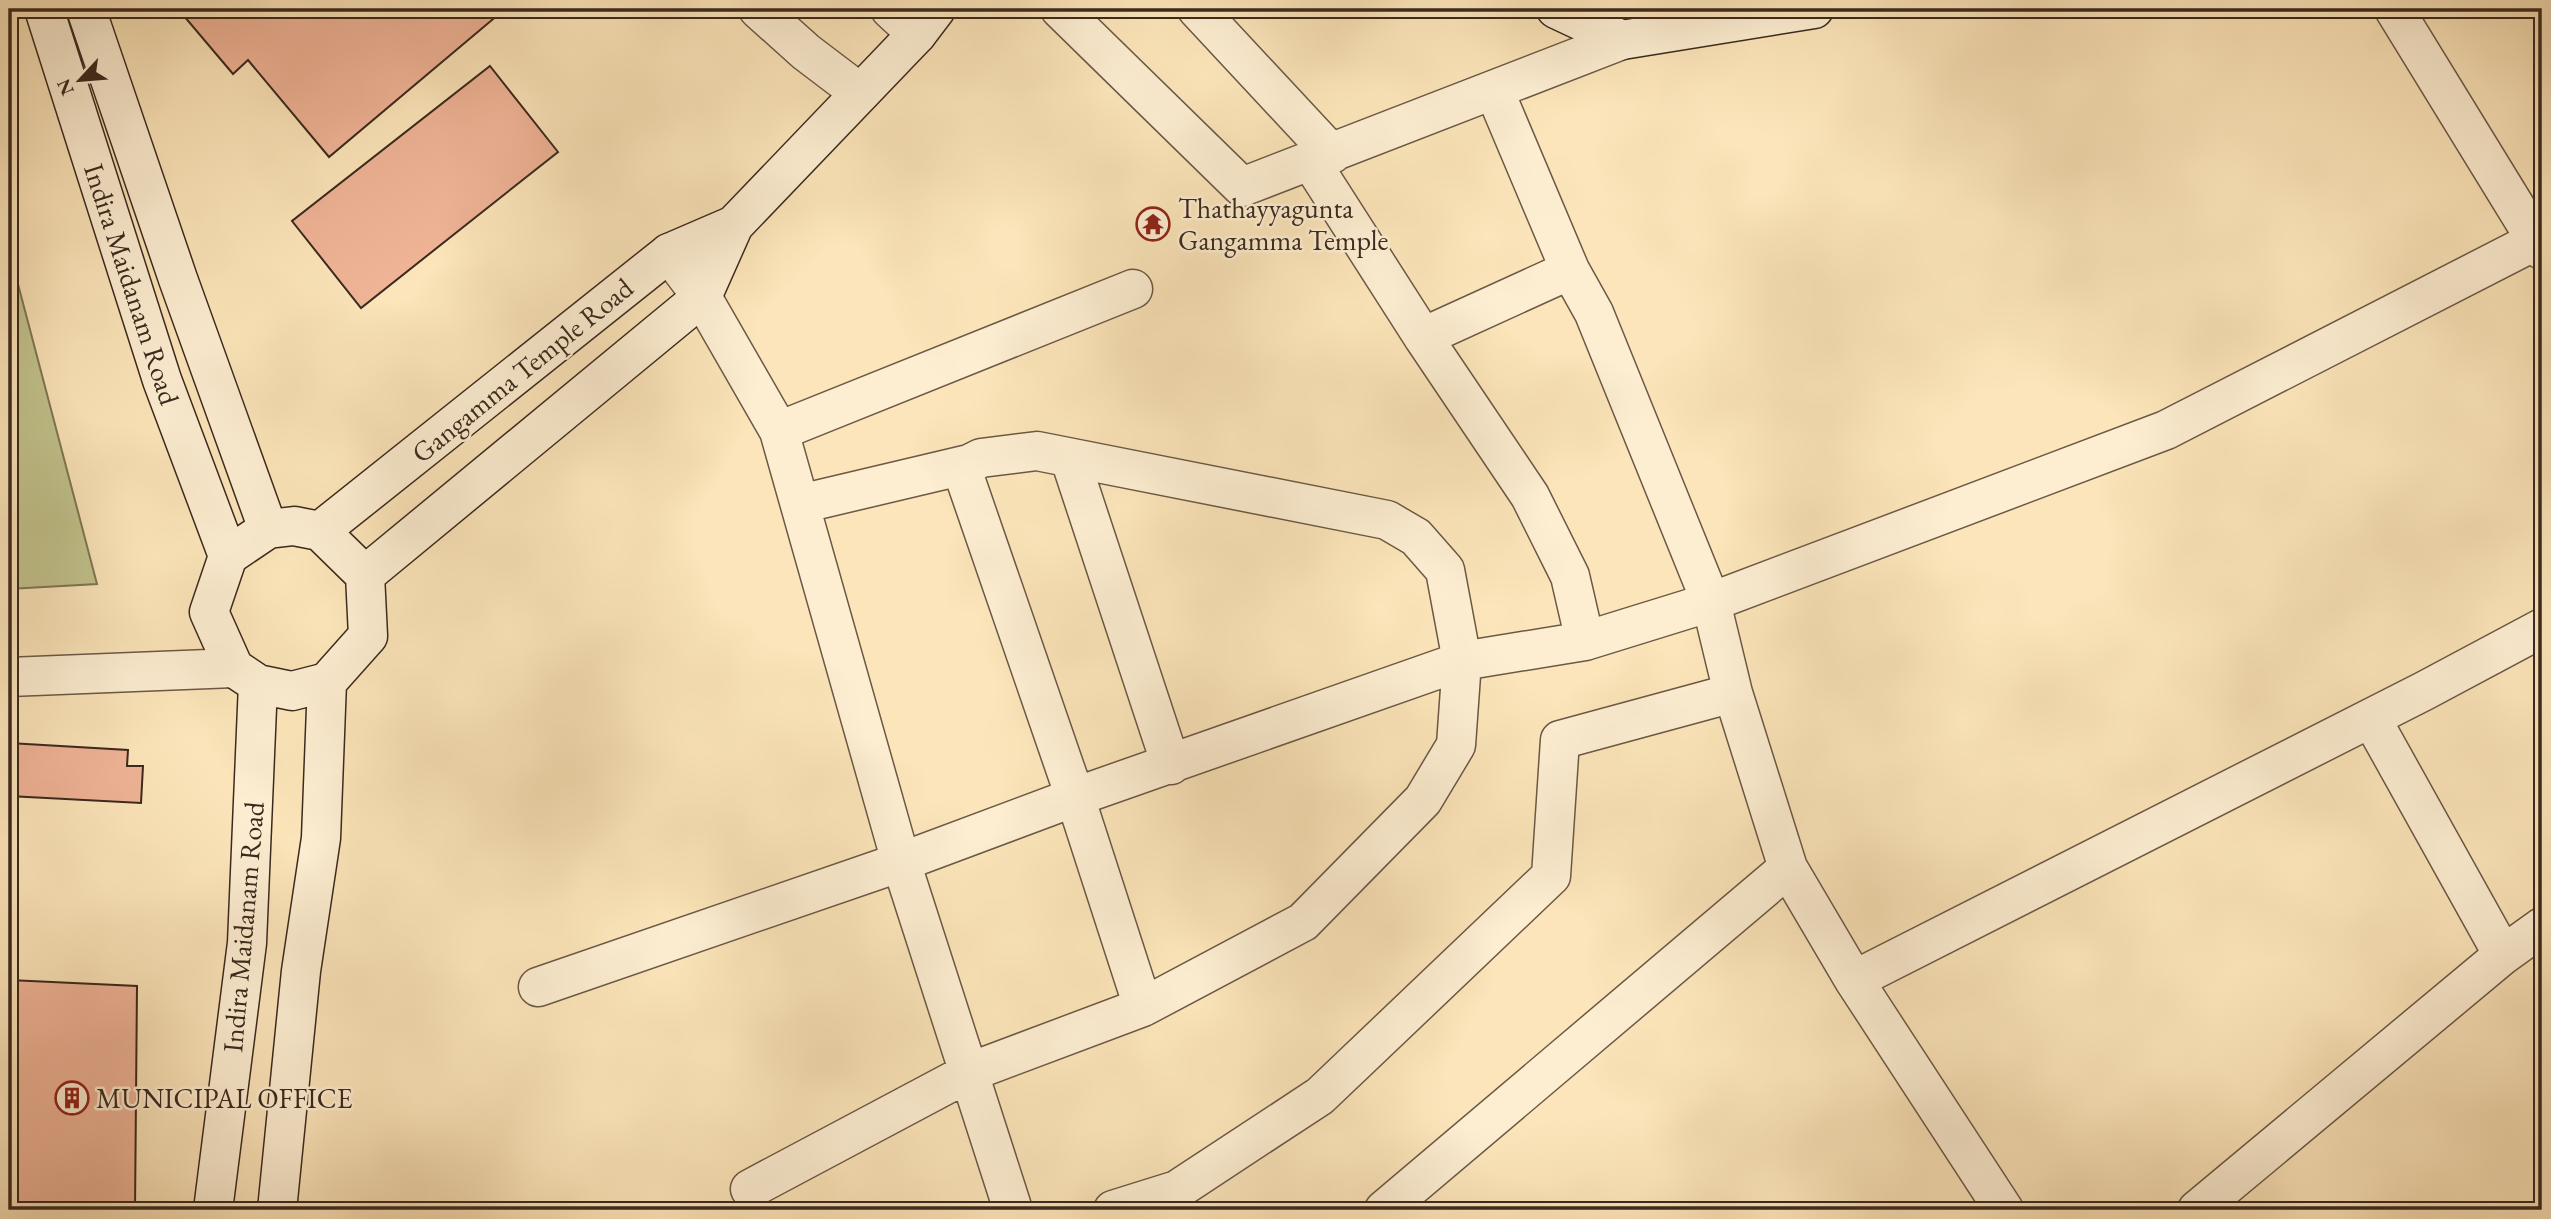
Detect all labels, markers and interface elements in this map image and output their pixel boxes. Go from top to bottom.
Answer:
north arrow [46,46,116,116]
text: N [50,74,80,100]
street label: Indira Maidanam Road [76,159,188,410]
place label: Thathayyagunta Gangamma Temple [1178,190,1388,258]
temple icon: Thathayyagunta Gangamma Temple [1134,205,1172,243]
street label: Gangamma Temple Road [404,269,641,470]
street label: Indira Maidanam Road [214,799,272,1054]
building icon: MUNICIPAL OFFICE [53,1079,91,1117]
place label: MUNICIPAL OFFICE [96,1080,353,1116]

